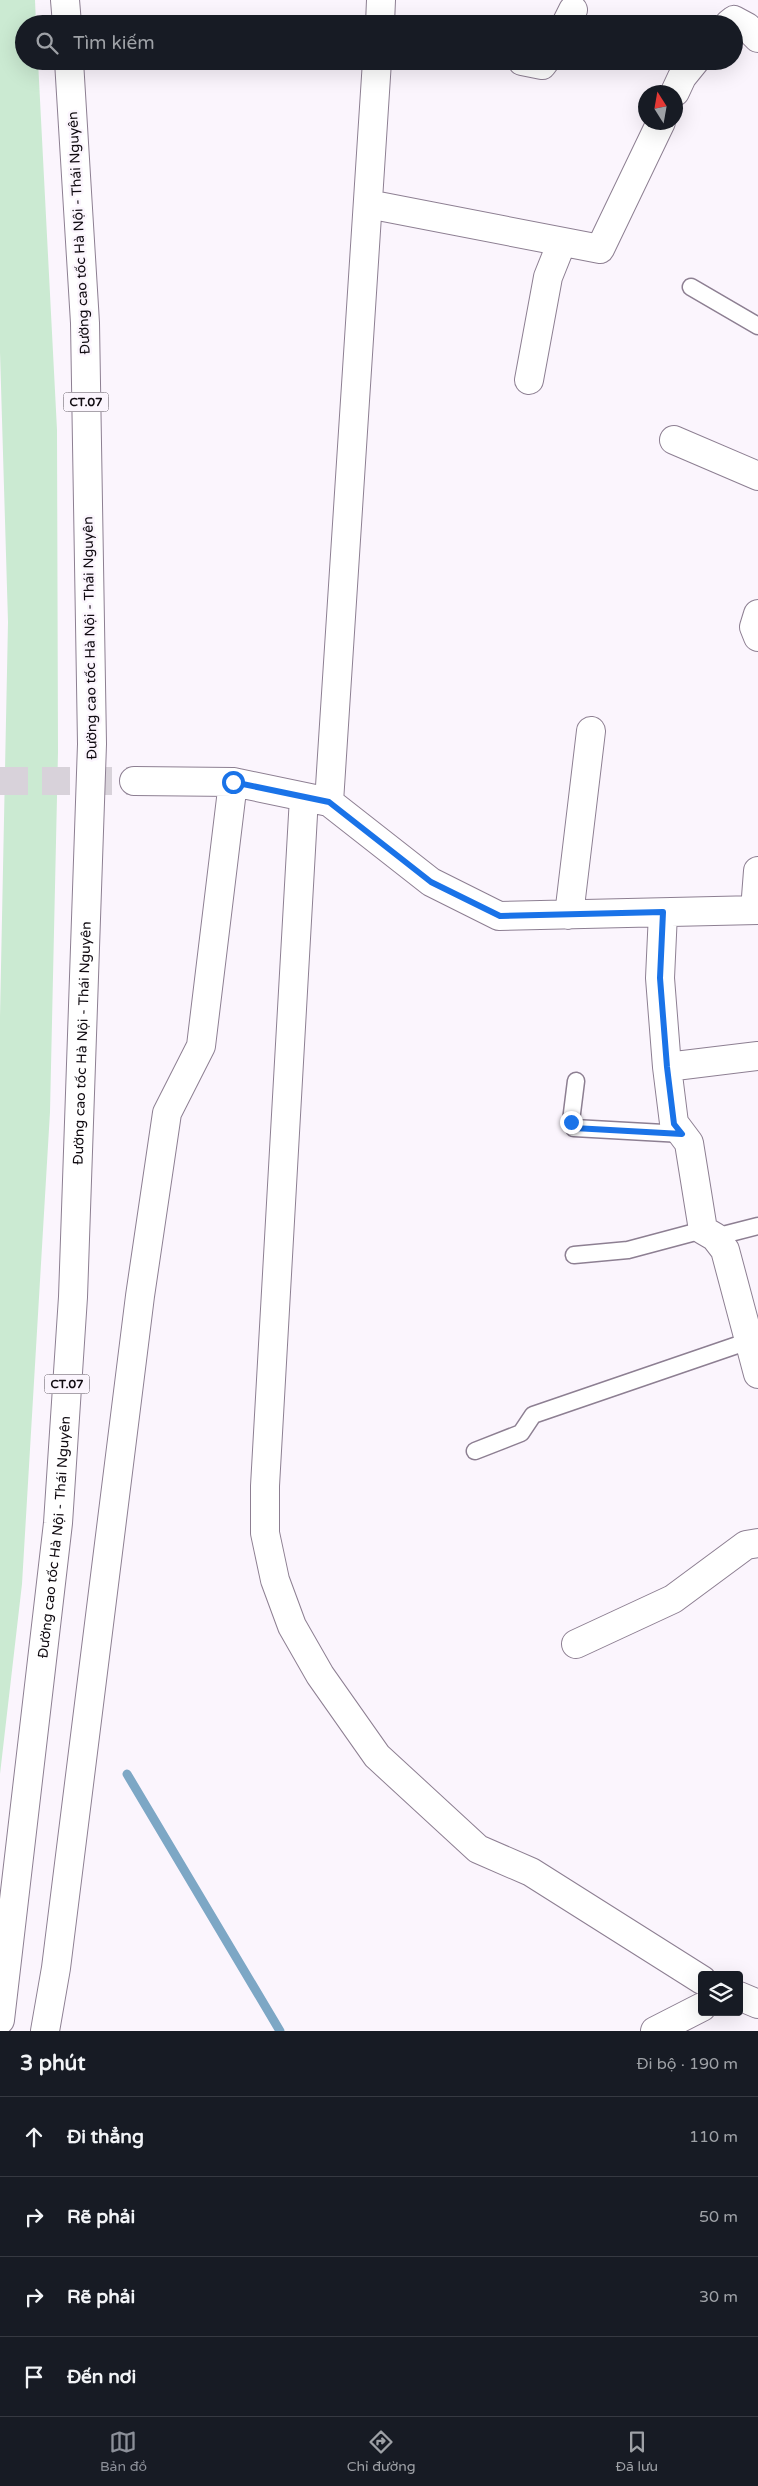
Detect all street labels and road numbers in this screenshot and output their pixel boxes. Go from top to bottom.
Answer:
street label: Đường cao tốc Hà Nội - Thái Nguyên [64,111,94,355]
road number: CT.07 [64,392,108,412]
street label: Đường cao tốc Hà Nội - Thái Nguyên [79,516,101,760]
street label: Đường cao tốc Hà Nội - Thái Nguyên [69,921,94,1165]
road number: CT.07 [44,1375,90,1394]
street label: Đường cao tốc Hà Nội - Thái Nguyên [34,1415,74,1659]

